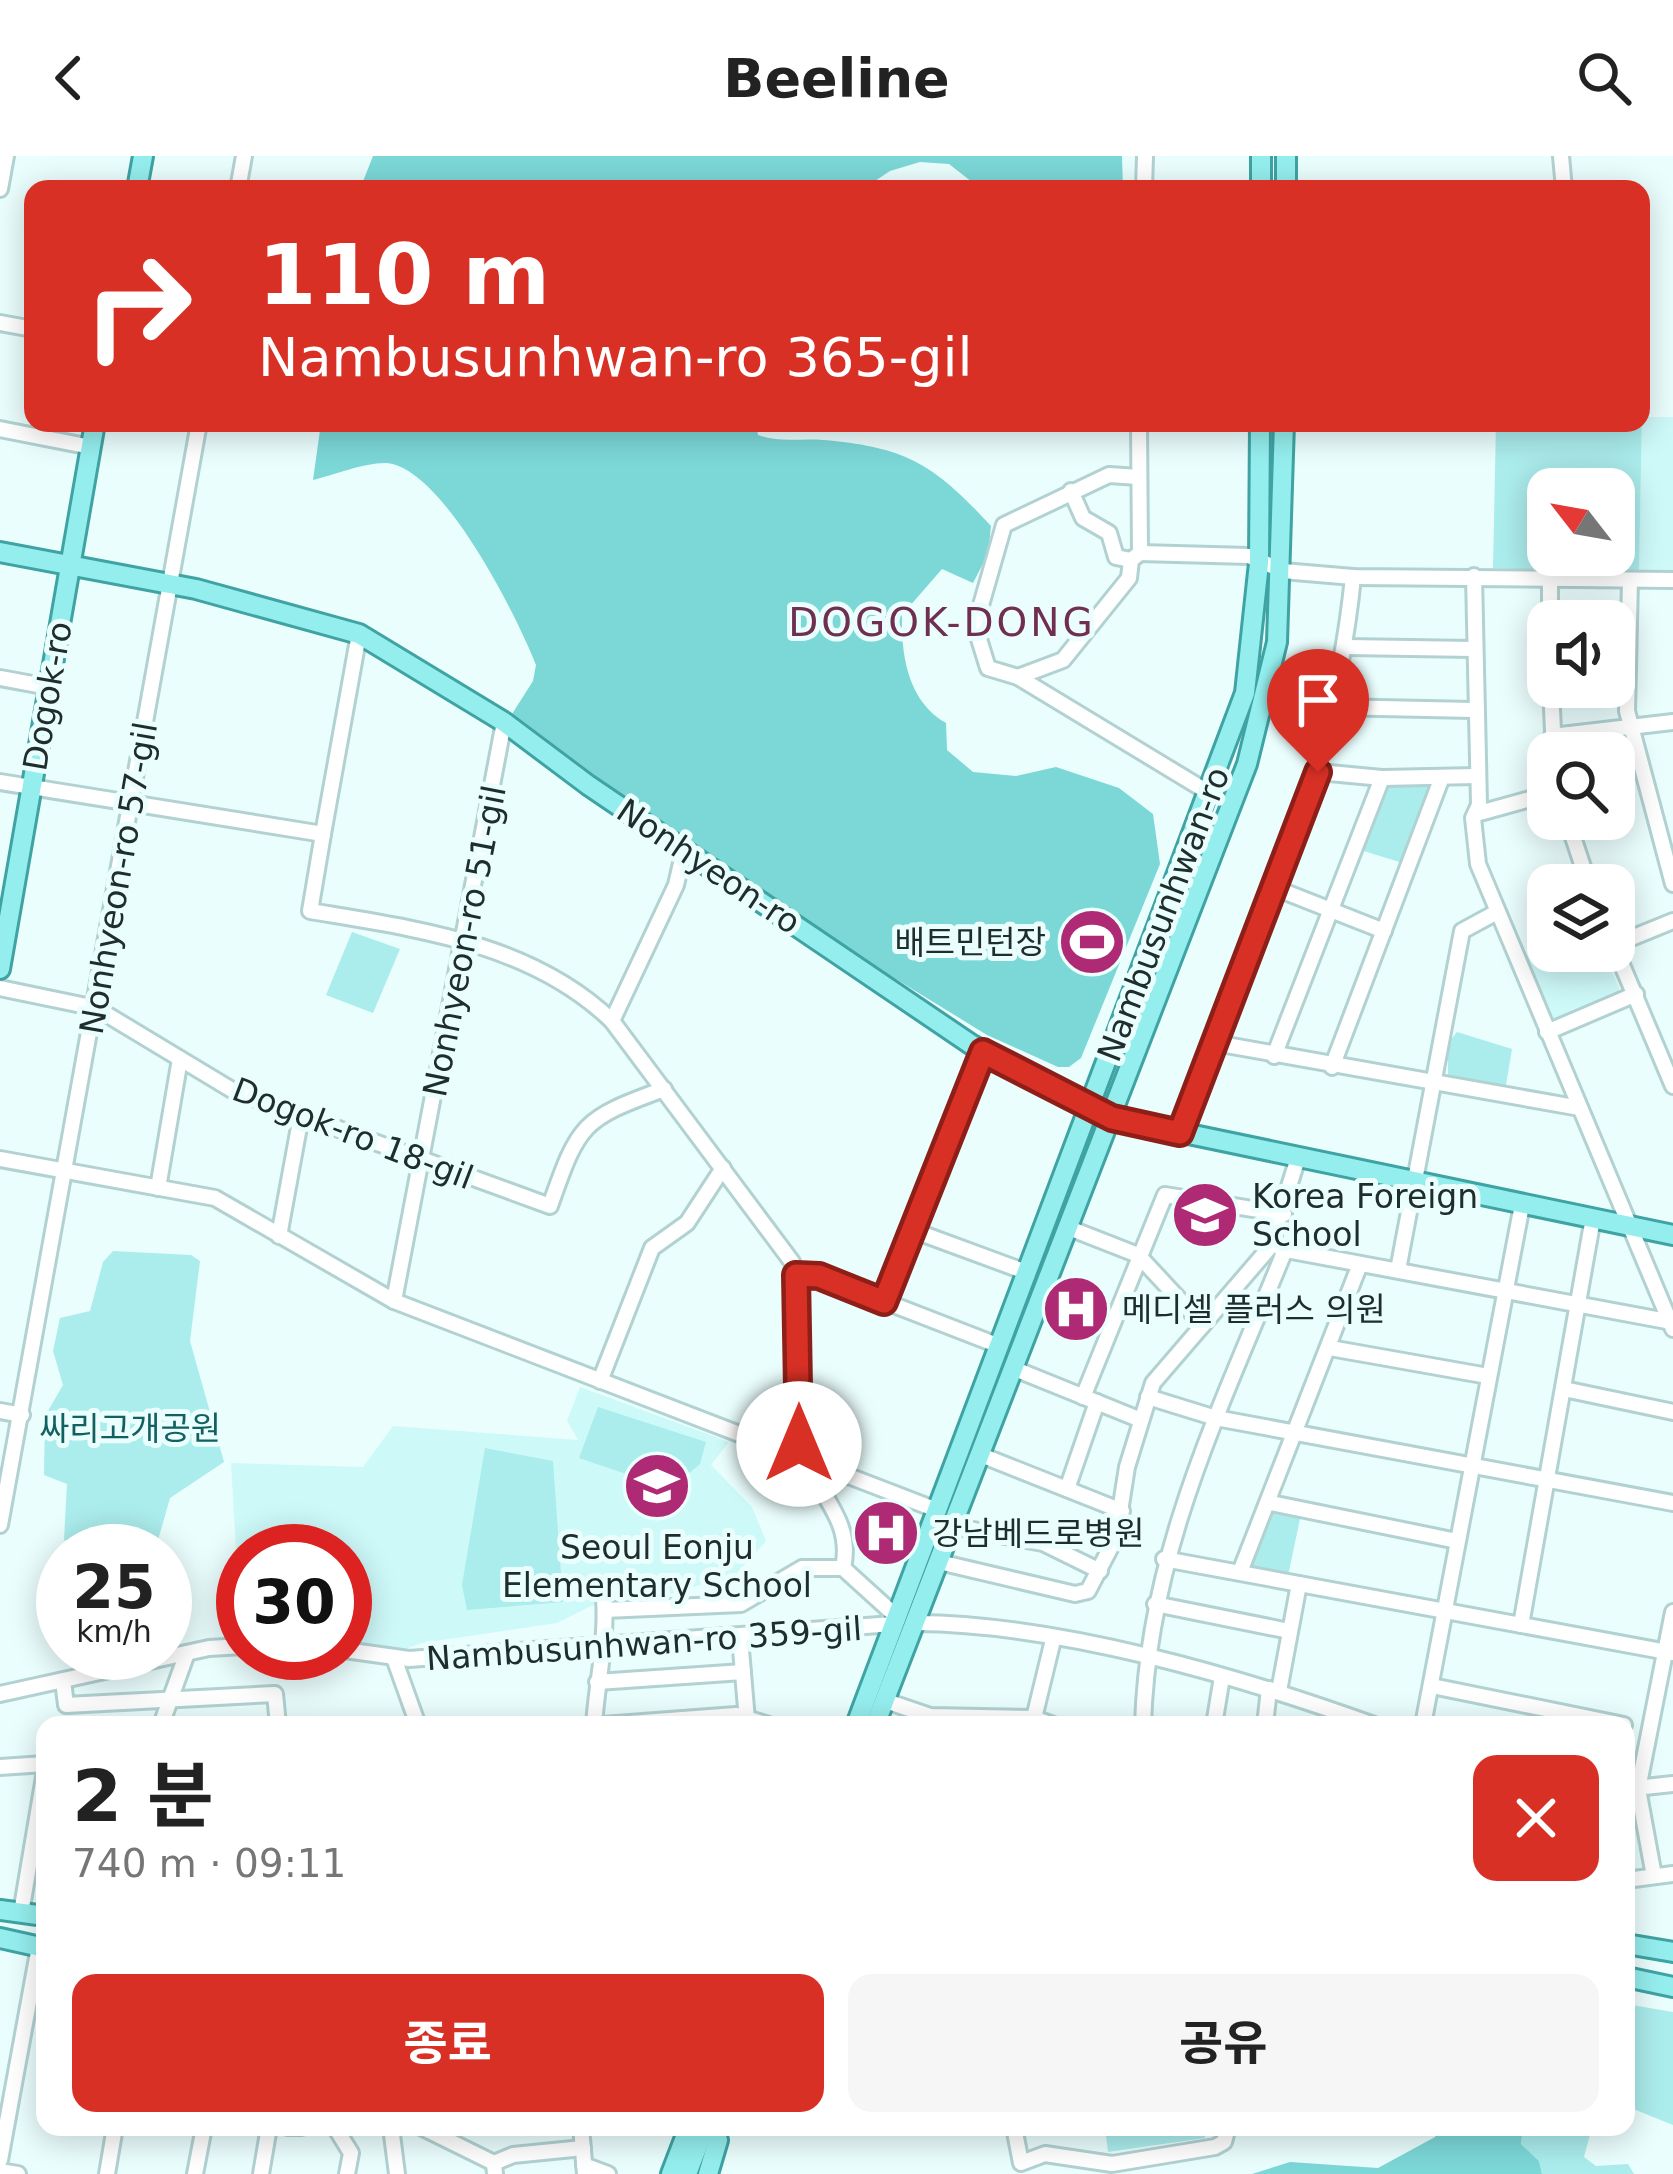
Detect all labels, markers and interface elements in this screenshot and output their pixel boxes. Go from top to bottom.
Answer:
icon: back [36,45,102,111]
icon: search [1571,45,1637,111]
text: Beeline [723,47,950,110]
text: 110 m [258,226,550,324]
icon: right [60,228,216,384]
text: Nambusunhwan-ro 365-gil [258,326,972,389]
north arrow [1527,468,1635,576]
map controls [1527,468,1635,972]
district label: DOGOK-DONG [788,600,1096,645]
button: sound [1527,600,1635,708]
street label: Dogok-ro [15,618,80,774]
pin [1267,649,1369,772]
icon: arrive [1285,667,1351,733]
street label: Nonhyeon-ro 57-gil [72,719,165,1037]
button: search [1527,732,1635,840]
street label: Nambusunhwan-ro [1089,762,1238,1067]
street label: Nonhyeon-ro 51-gil [415,782,514,1100]
street label: Nonhyeon-ro [610,791,808,942]
button: layers [1527,864,1635,972]
sports icon: 배트민턴장 [1057,907,1127,977]
place label: 배트민턴장 [894,923,1046,962]
street label: Dogok-ro 18-gil [227,1070,479,1197]
place label: Korea Foreign School [1252,1177,1478,1254]
school or university icon: Korea Foreign School [1170,1180,1240,1250]
hospital icon: 메디셀 플러스 의원 [1041,1274,1111,1344]
place label: 메디셀 플러스 의원 [1122,1290,1386,1329]
position arrow [736,1381,862,1507]
park label: 싸리고개공원 [39,1409,221,1448]
school or university icon: Seoul Eonju Elementary School [622,1451,692,1521]
hospital icon: 강남베드로병원 [851,1498,921,1568]
place label: 강남베드로병원 [932,1514,1145,1553]
speed limit sign: 30 [216,1524,372,1680]
place label: Seoul Eonju Elementary School [502,1528,812,1605]
text: 25 [72,1552,156,1622]
street label: Nambusunhwan-ro 359-gil [425,1609,863,1678]
text: km/h [76,1614,152,1649]
text: 2 분 [72,1754,213,1838]
button: close [1473,1755,1599,1881]
text: 740 m · 09:11 [72,1841,346,1886]
button: 종료 [72,1974,824,2112]
button: 공유 [848,1974,1599,2112]

